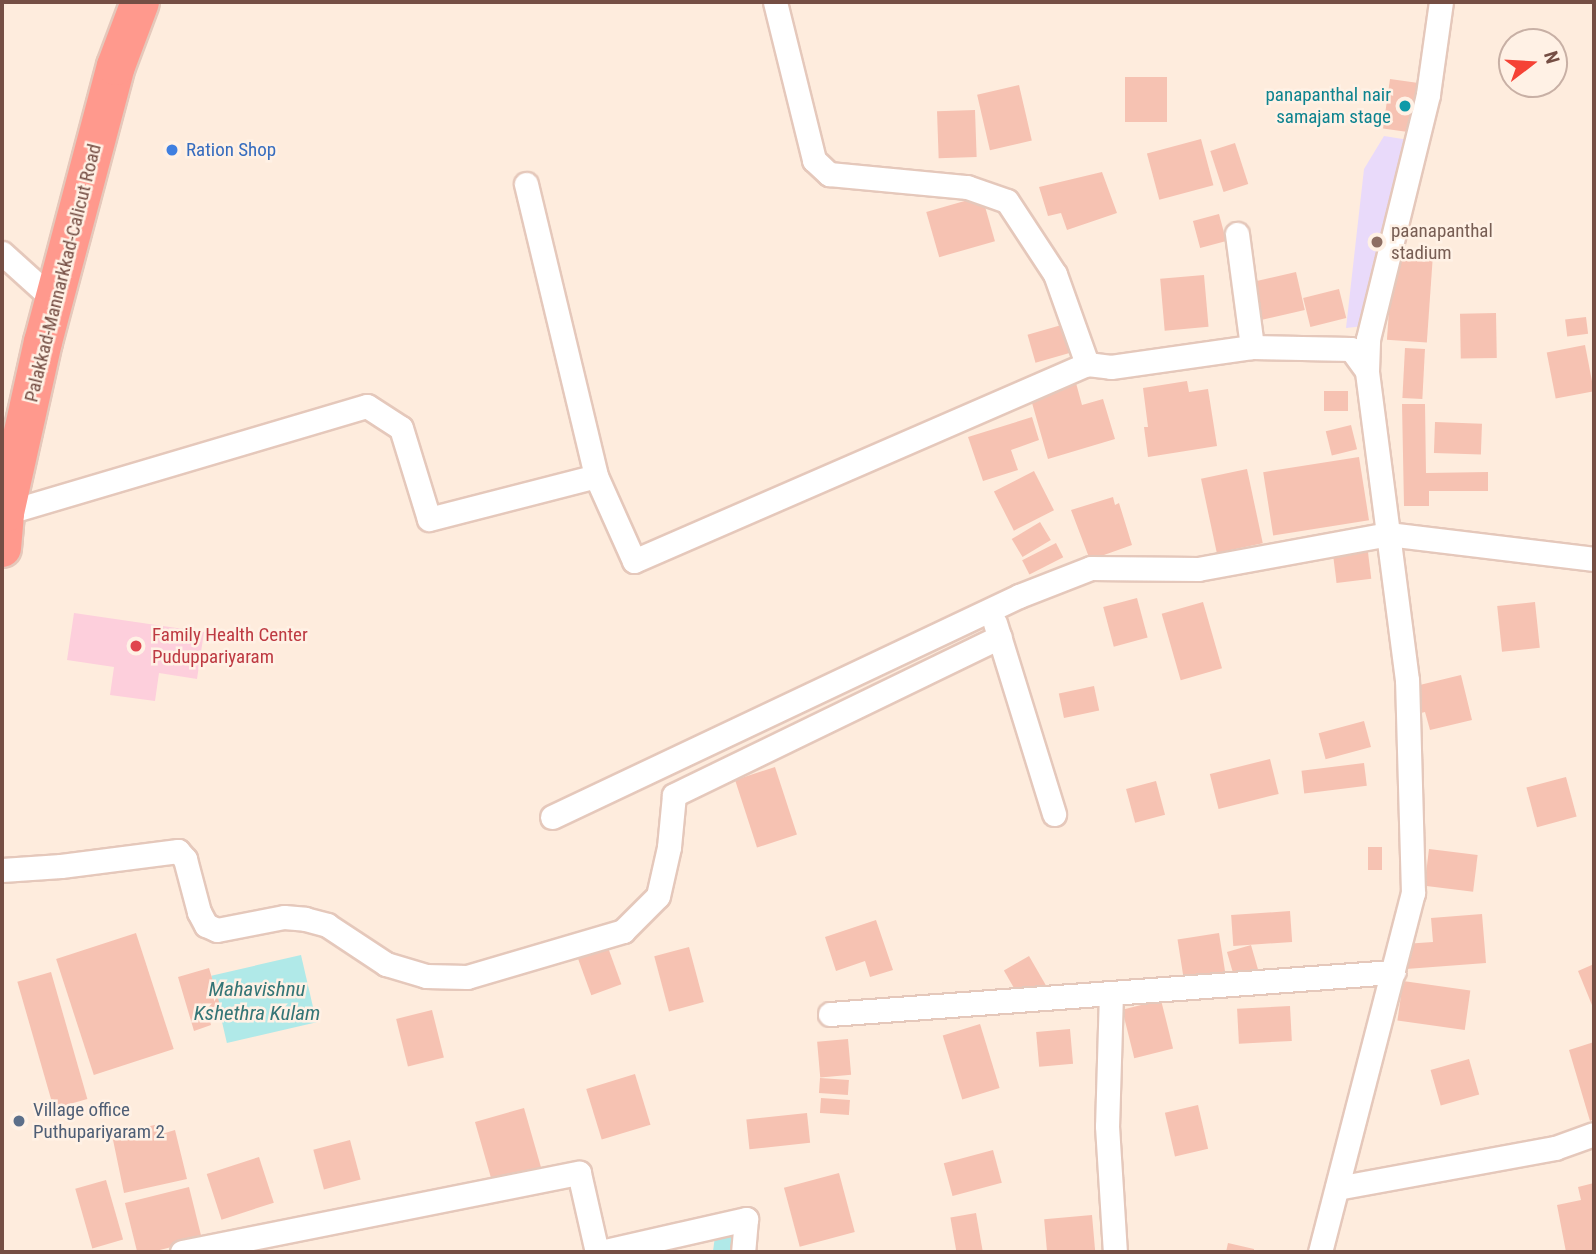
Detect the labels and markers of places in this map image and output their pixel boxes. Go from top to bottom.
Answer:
place label: panapanthal nair samajam stage [1265,84,1391,128]
marker: panapanthal nair samajam stage [1397,98,1413,114]
place label: Ration Shop [186,139,276,161]
marker: Ration Shop [164,142,180,158]
place label: paanapanthal stadium [1391,220,1493,264]
marker: paanapanthal stadium [1369,234,1385,250]
place label: Family Health Center Puduppariyaram [152,624,308,668]
marker: Family Health Center Puduppariyaram [126,636,146,656]
place label: Village office Puthupariyaram 2 [33,1099,165,1143]
marker: Village office Puthupariyaram 2 [11,1113,27,1129]

